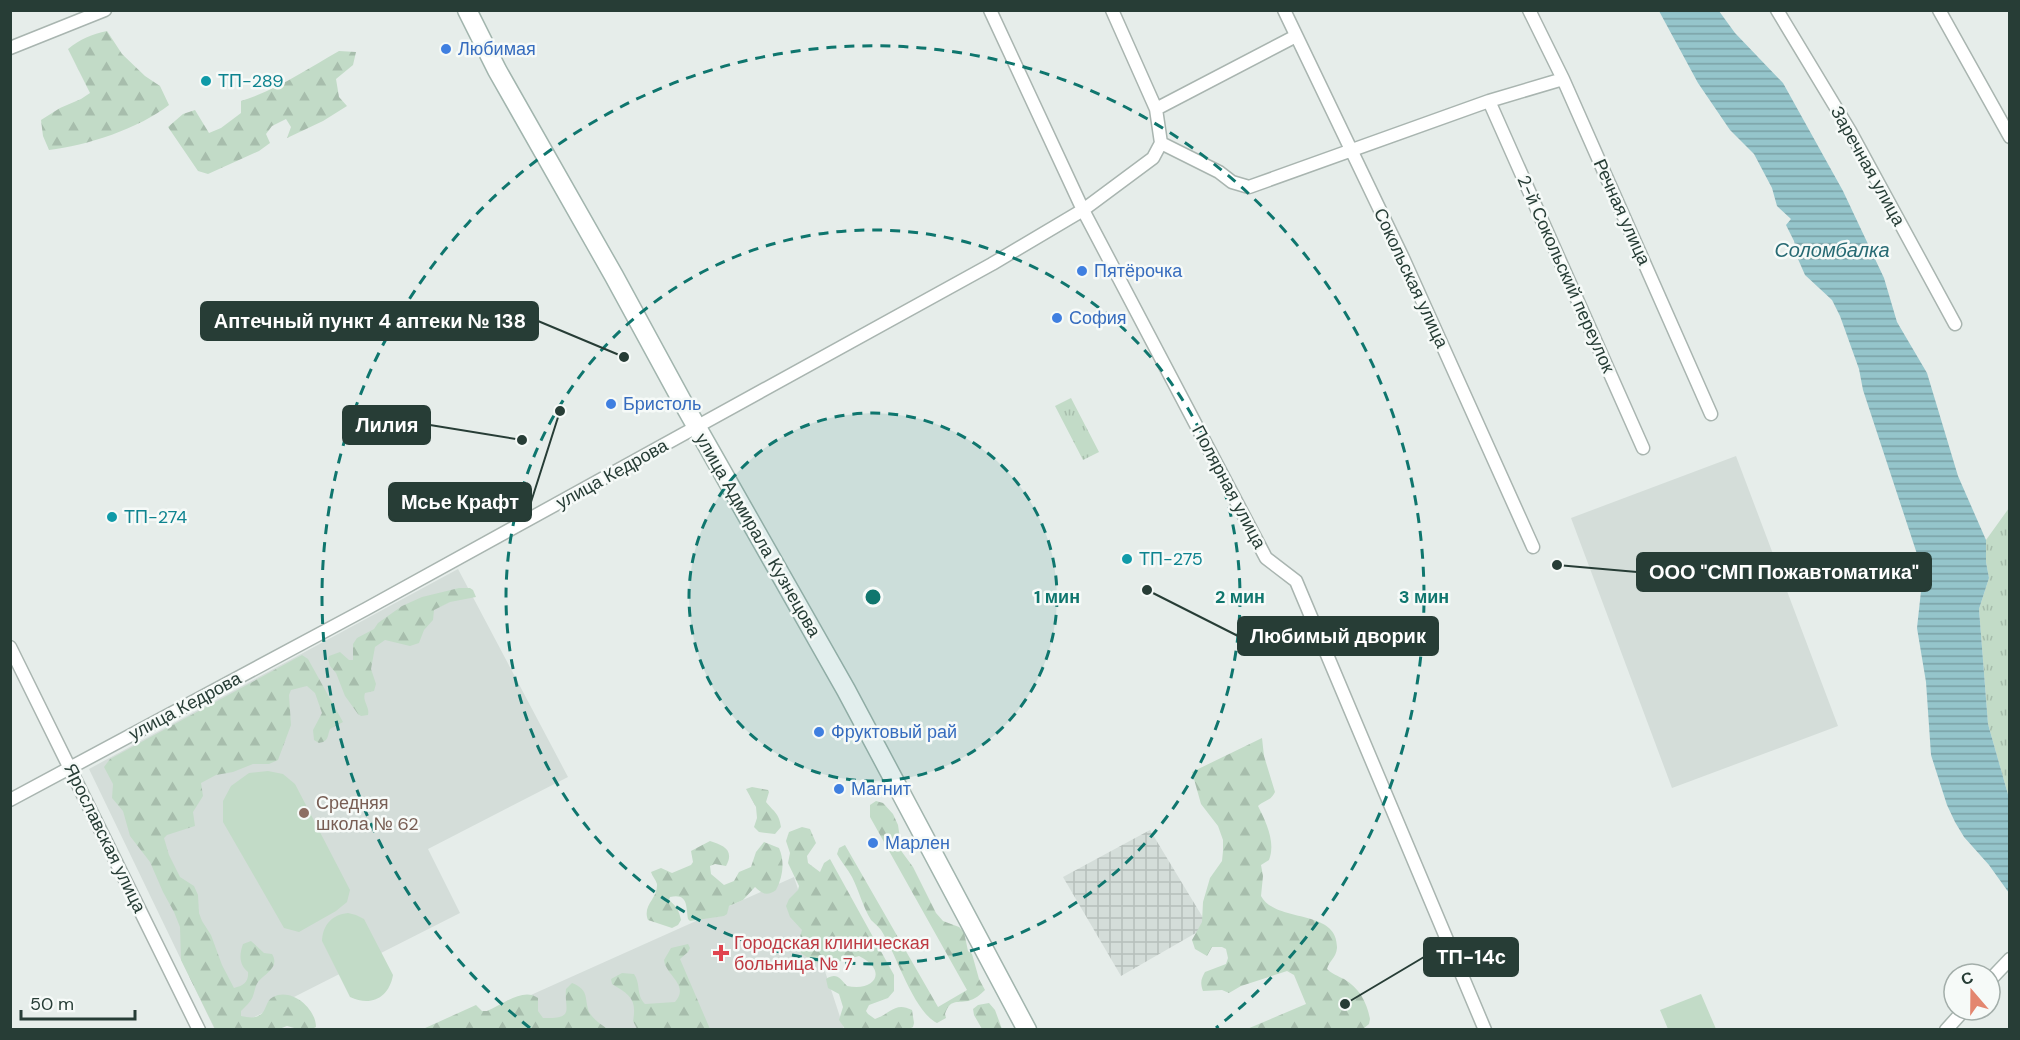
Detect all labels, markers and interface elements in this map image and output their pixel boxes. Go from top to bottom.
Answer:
place label: Любимая [458,37,536,61]
marker: Любимая [439,42,453,56]
place label: ТП-289 [218,69,283,93]
marker: ТП-289 [199,74,213,88]
street label: Заречная улица [1825,102,1911,231]
street label: Речная улица [1588,155,1657,270]
street label: 2-й Сокольский переулок [1512,171,1621,377]
street label: Сокольская улица [1368,204,1454,353]
water label: Соломбалка [1774,237,1890,263]
place label: Пятёрочка [1094,259,1183,283]
marker: Пятёрочка [1075,264,1089,278]
callout: Аптечный пункт 4 аптеки № 138 [201,302,538,340]
place label: София [1069,306,1127,330]
text: Аптечный пункт 4 аптеки № 138 [214,308,526,334]
marker: София [1050,311,1064,325]
place label: Бристоль [623,392,701,416]
marker: Бристоль [604,397,618,411]
callout: Лилия [343,406,430,444]
text: Лилия [356,412,419,438]
street label: Полярная улица [1186,421,1272,554]
street label: улица Адмирала Кузнецова [690,429,827,642]
street label: улица Кедрова [552,433,673,515]
callout: Мсье Крафт [389,483,531,521]
text: Мсье Крафт [401,489,519,515]
place label: ТП-274 [124,505,187,529]
marker: ТП-274 [105,510,119,524]
place label: ТП-275 [1139,547,1203,571]
marker: ТП-275 [1120,552,1134,566]
callout: ООО "СМП Пожавтоматика" [1637,553,1931,591]
text: ООО "СМП Пожавтоматика" [1649,559,1919,585]
text: 1 мин [1034,585,1080,609]
text: 2 мин [1215,585,1265,609]
text: 3 мин [1399,585,1449,609]
centre of rings [863,587,883,607]
callout: Любимый дворик [1238,617,1438,655]
text: Любимый дворик [1250,623,1427,649]
street label: улица Кедрова [124,666,246,746]
place label: Фруктовый рай [831,720,957,744]
marker: Фруктовый рай [812,725,826,739]
street label: Ярославская улица [58,759,152,917]
place label: Магнит [851,777,911,801]
marker: Магнит [832,782,846,796]
place label: Средняя школа № 62 [316,791,419,836]
marker: Средняя школа № 62 [297,806,311,820]
place label: Марлен [885,831,950,855]
marker: Марлен [866,836,880,850]
place label: Городская клиническая больница № 7 [734,931,930,976]
callout: ТП-14с [1424,938,1518,976]
marker: Городская клиническая больница № 7 [712,944,730,962]
text: ТП-14с [1436,944,1506,970]
north arrow [1942,962,2002,1022]
text: С [1958,966,1976,990]
scale bar [21,983,135,1021]
text: 50 m [30,992,74,1016]

